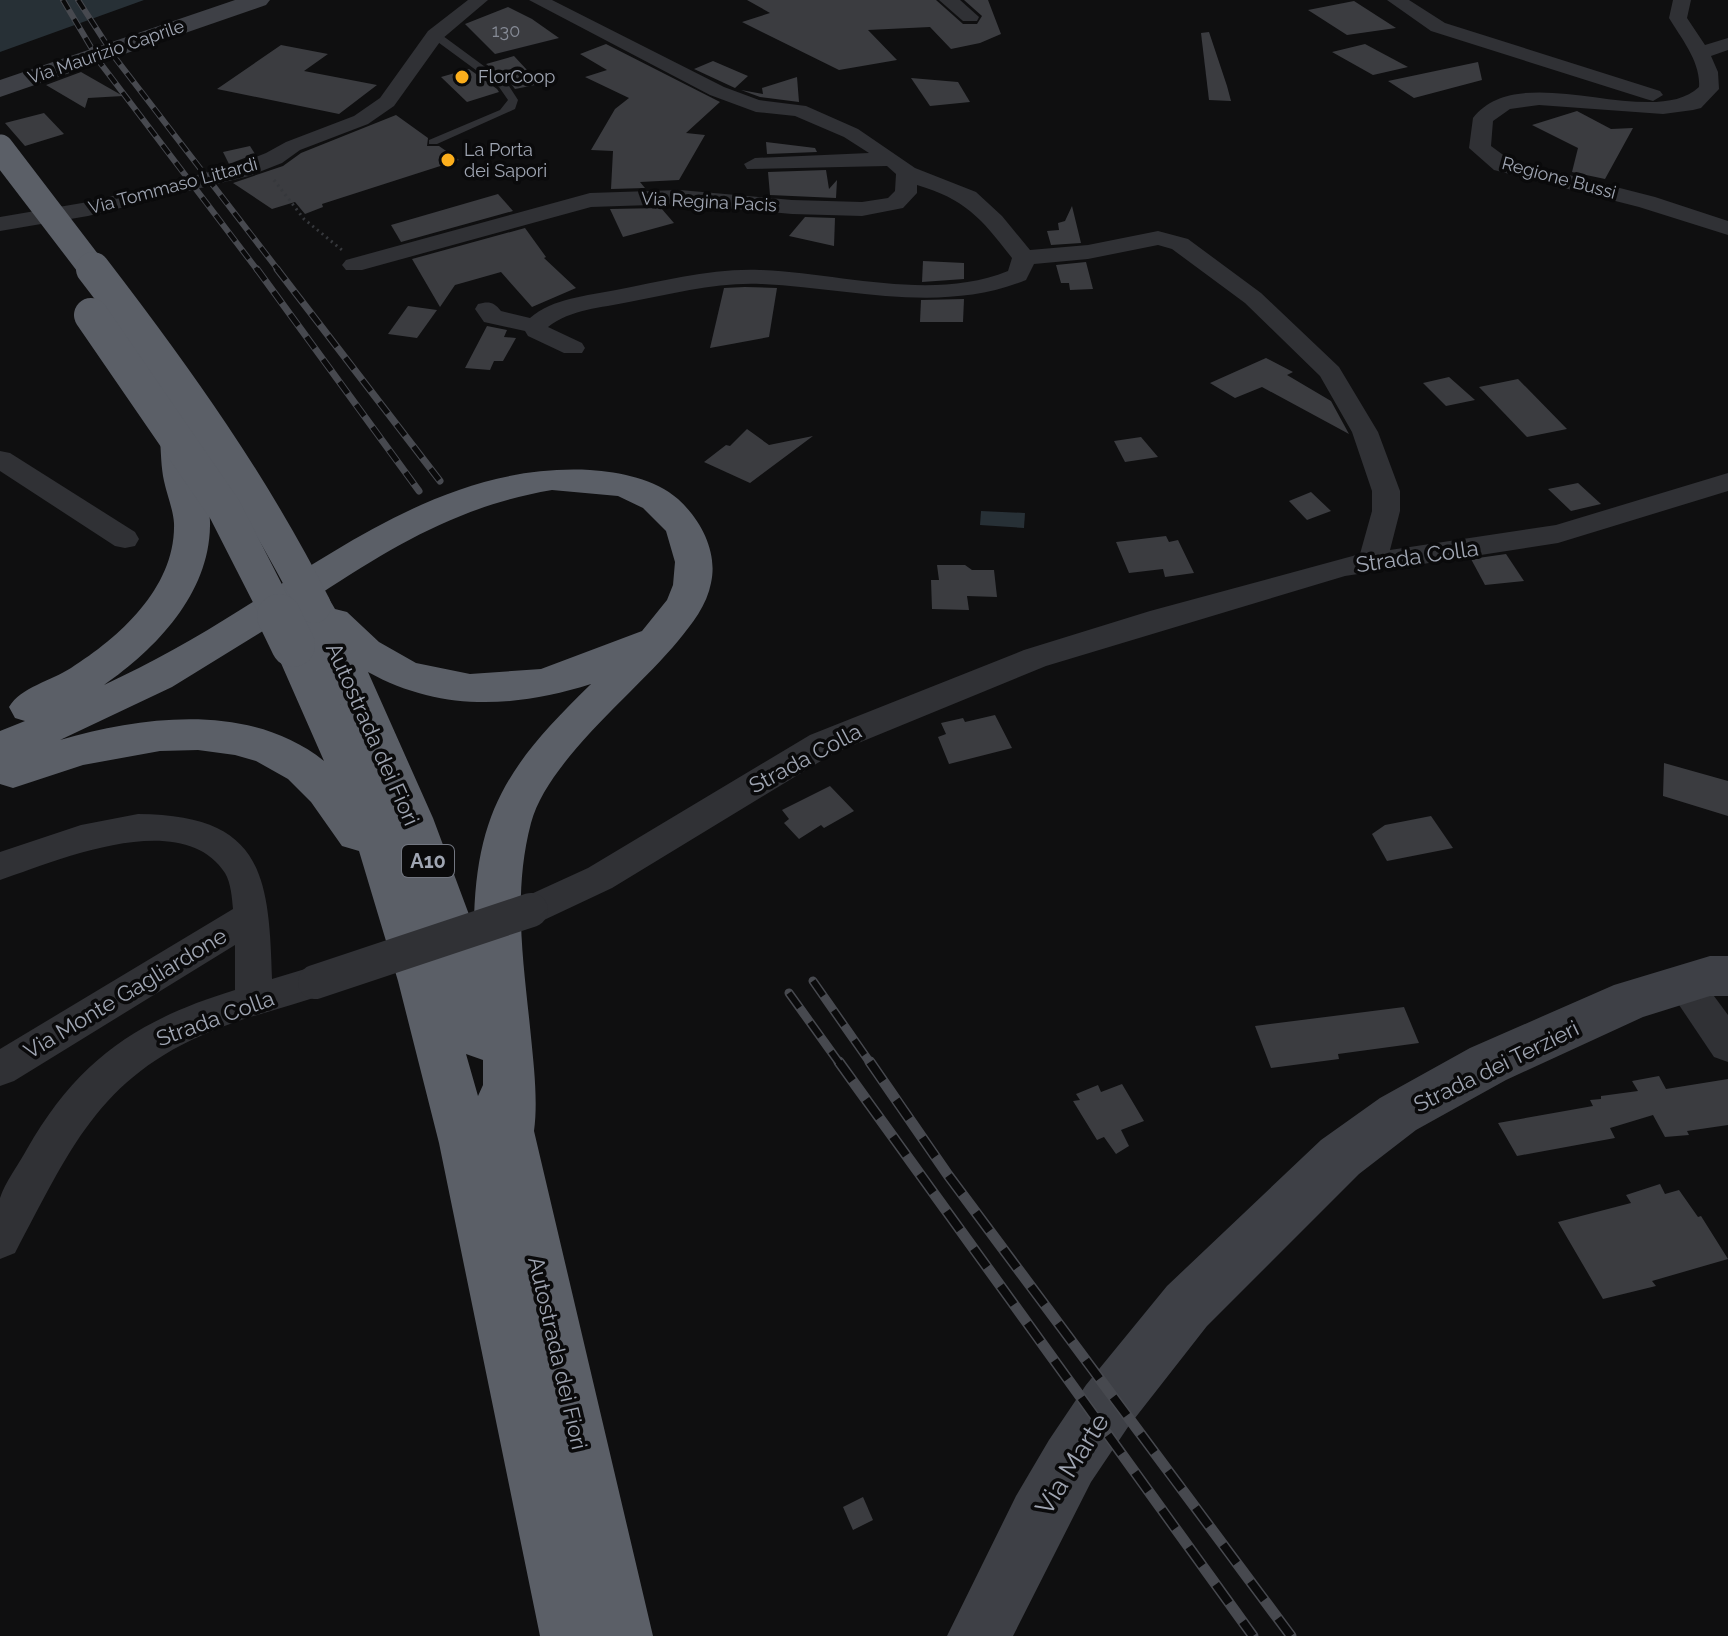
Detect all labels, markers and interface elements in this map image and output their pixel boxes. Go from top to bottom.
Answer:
street label: Via Maurizio Caprile [25,15,187,88]
house number: 130 [492,20,520,41]
place label: FlorCoop [478,66,555,87]
marker: FlorCoop [453,68,471,86]
place label: La Porta dei Sapori [464,139,547,181]
marker: La Porta dei Sapori [439,151,457,169]
street label: Regione Bussi [1500,152,1619,203]
street label: Via Tommaso Littardi [86,153,260,218]
street label: Via Regina Pacis [641,187,778,216]
street label: Strada Colla [1354,535,1480,577]
street label: Autostrada dei Fiori [321,639,425,829]
street label: Strada Colla [744,718,866,798]
road number: A10 [402,845,454,877]
street label: Via Monte Gagliardone [19,922,231,1064]
street label: Strada Colla [152,985,278,1051]
street label: Strada dei Terzieri [1409,1015,1583,1117]
street label: Autostrada dei Fiori [523,1254,593,1452]
street label: Via Marte [1029,1408,1115,1520]

